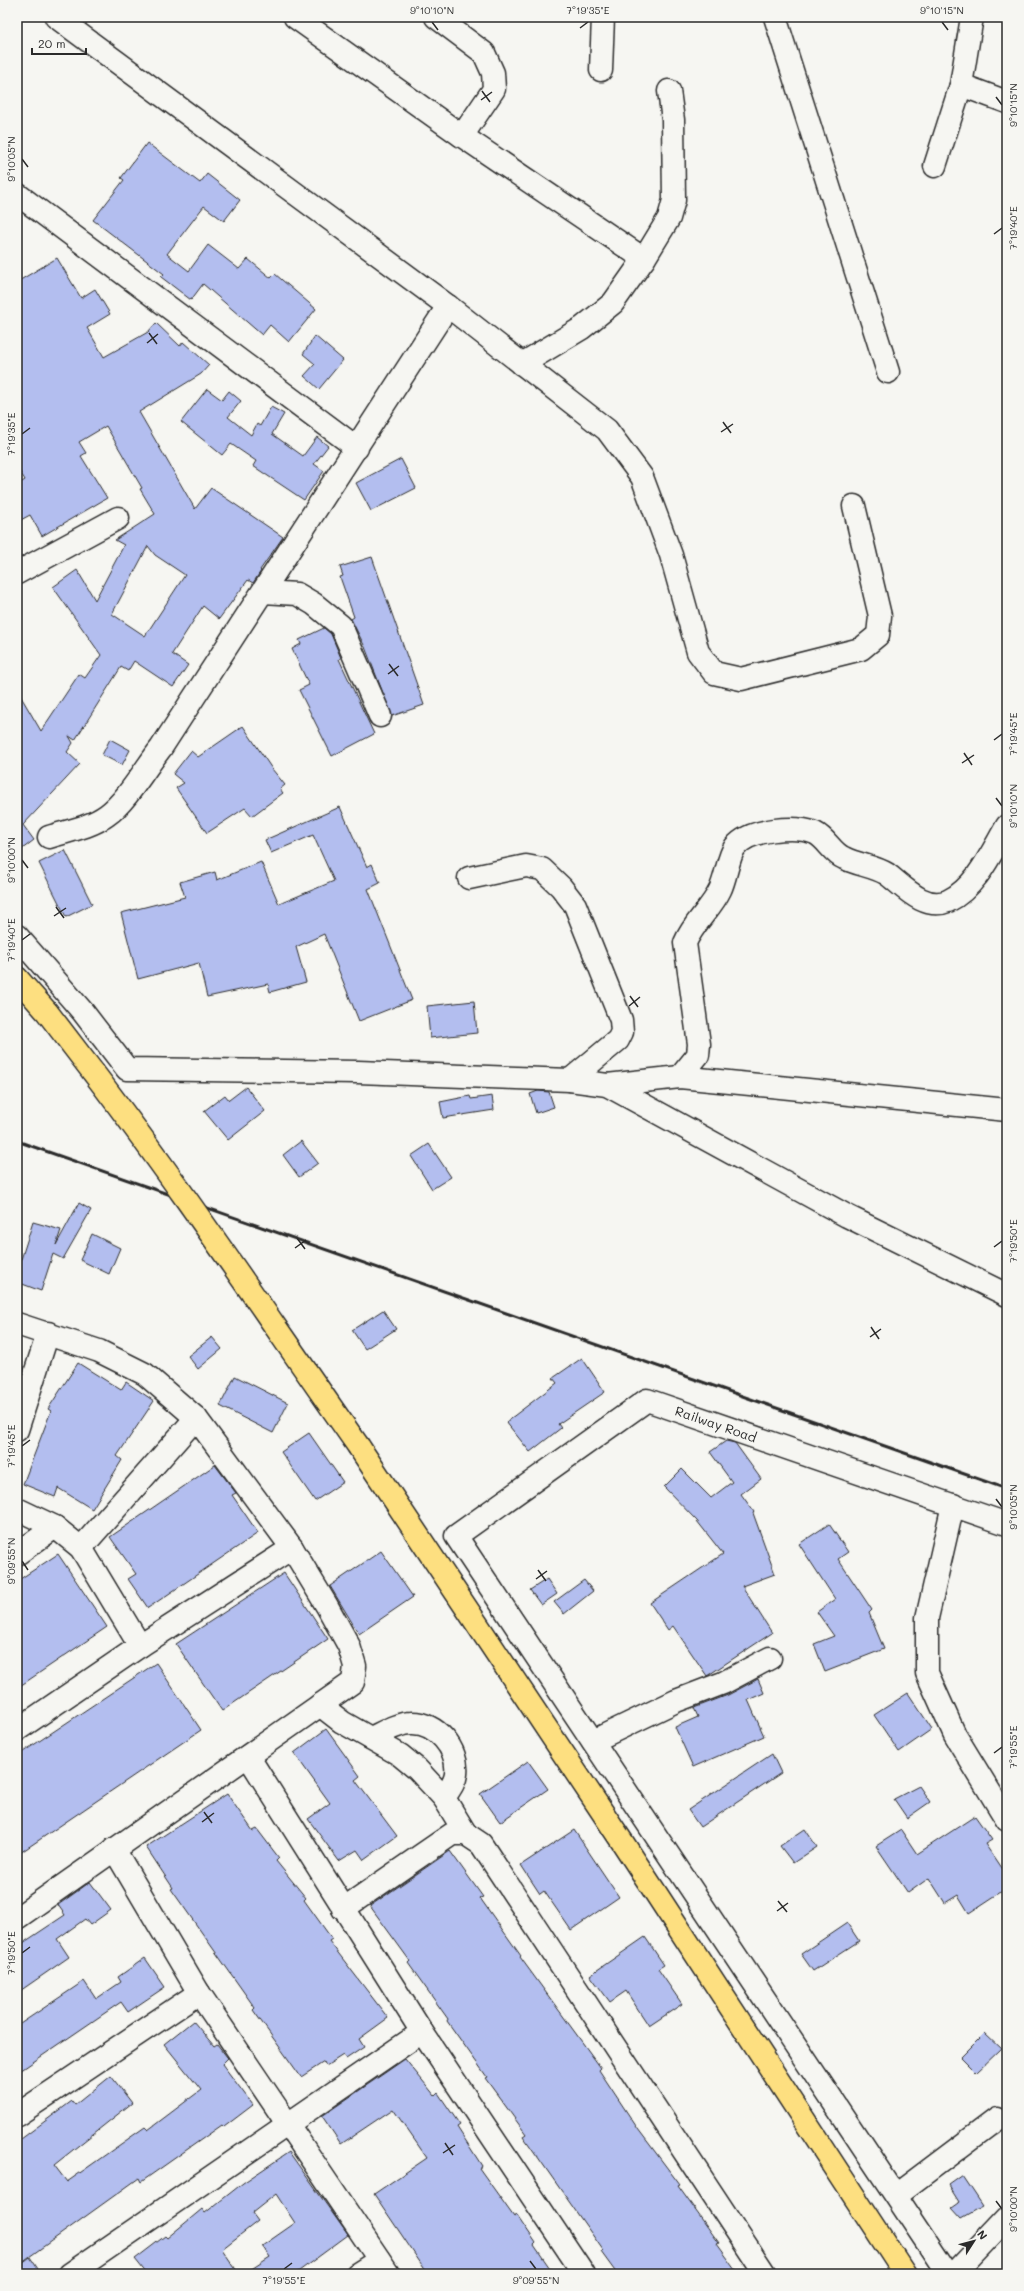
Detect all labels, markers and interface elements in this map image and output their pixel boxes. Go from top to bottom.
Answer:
text: 9°10'10"N [410,3,454,17]
text: 7°19'35"E [567,3,610,17]
text: 9°10'15"N [920,3,964,17]
scale bar [32,30,86,56]
text: 20 m [38,35,66,51]
text: 9°10'15"N [1006,83,1020,127]
text: 9°10'05"N [4,136,18,182]
text: 7°19'40"E [1006,206,1020,250]
text: 7°19'35"E [4,412,18,455]
text: 7°19'45"E [1006,712,1020,755]
text: 9°10'10"N [1006,784,1020,828]
text: 9°10'00"N [4,837,18,883]
text: 7°19'40"E [4,918,18,962]
text: 7°19'50"E [1006,1219,1020,1263]
street label: Railway Road [673,1402,759,1445]
text: 7°19'45"E [4,1424,18,1467]
text: 9°10'05"N [1006,1484,1020,1530]
text: 9°09'55"N [4,1538,18,1584]
text: 7°19'55"E [1006,1725,1020,1768]
text: 7°19'50"E [4,1931,18,1975]
text: 9°10'00"N [1006,2186,1020,2232]
north arrow [954,2221,994,2261]
text: N [974,2227,991,2243]
text: 7°19'55"E [263,2273,306,2287]
text: 9°09'55"N [513,2273,559,2287]

